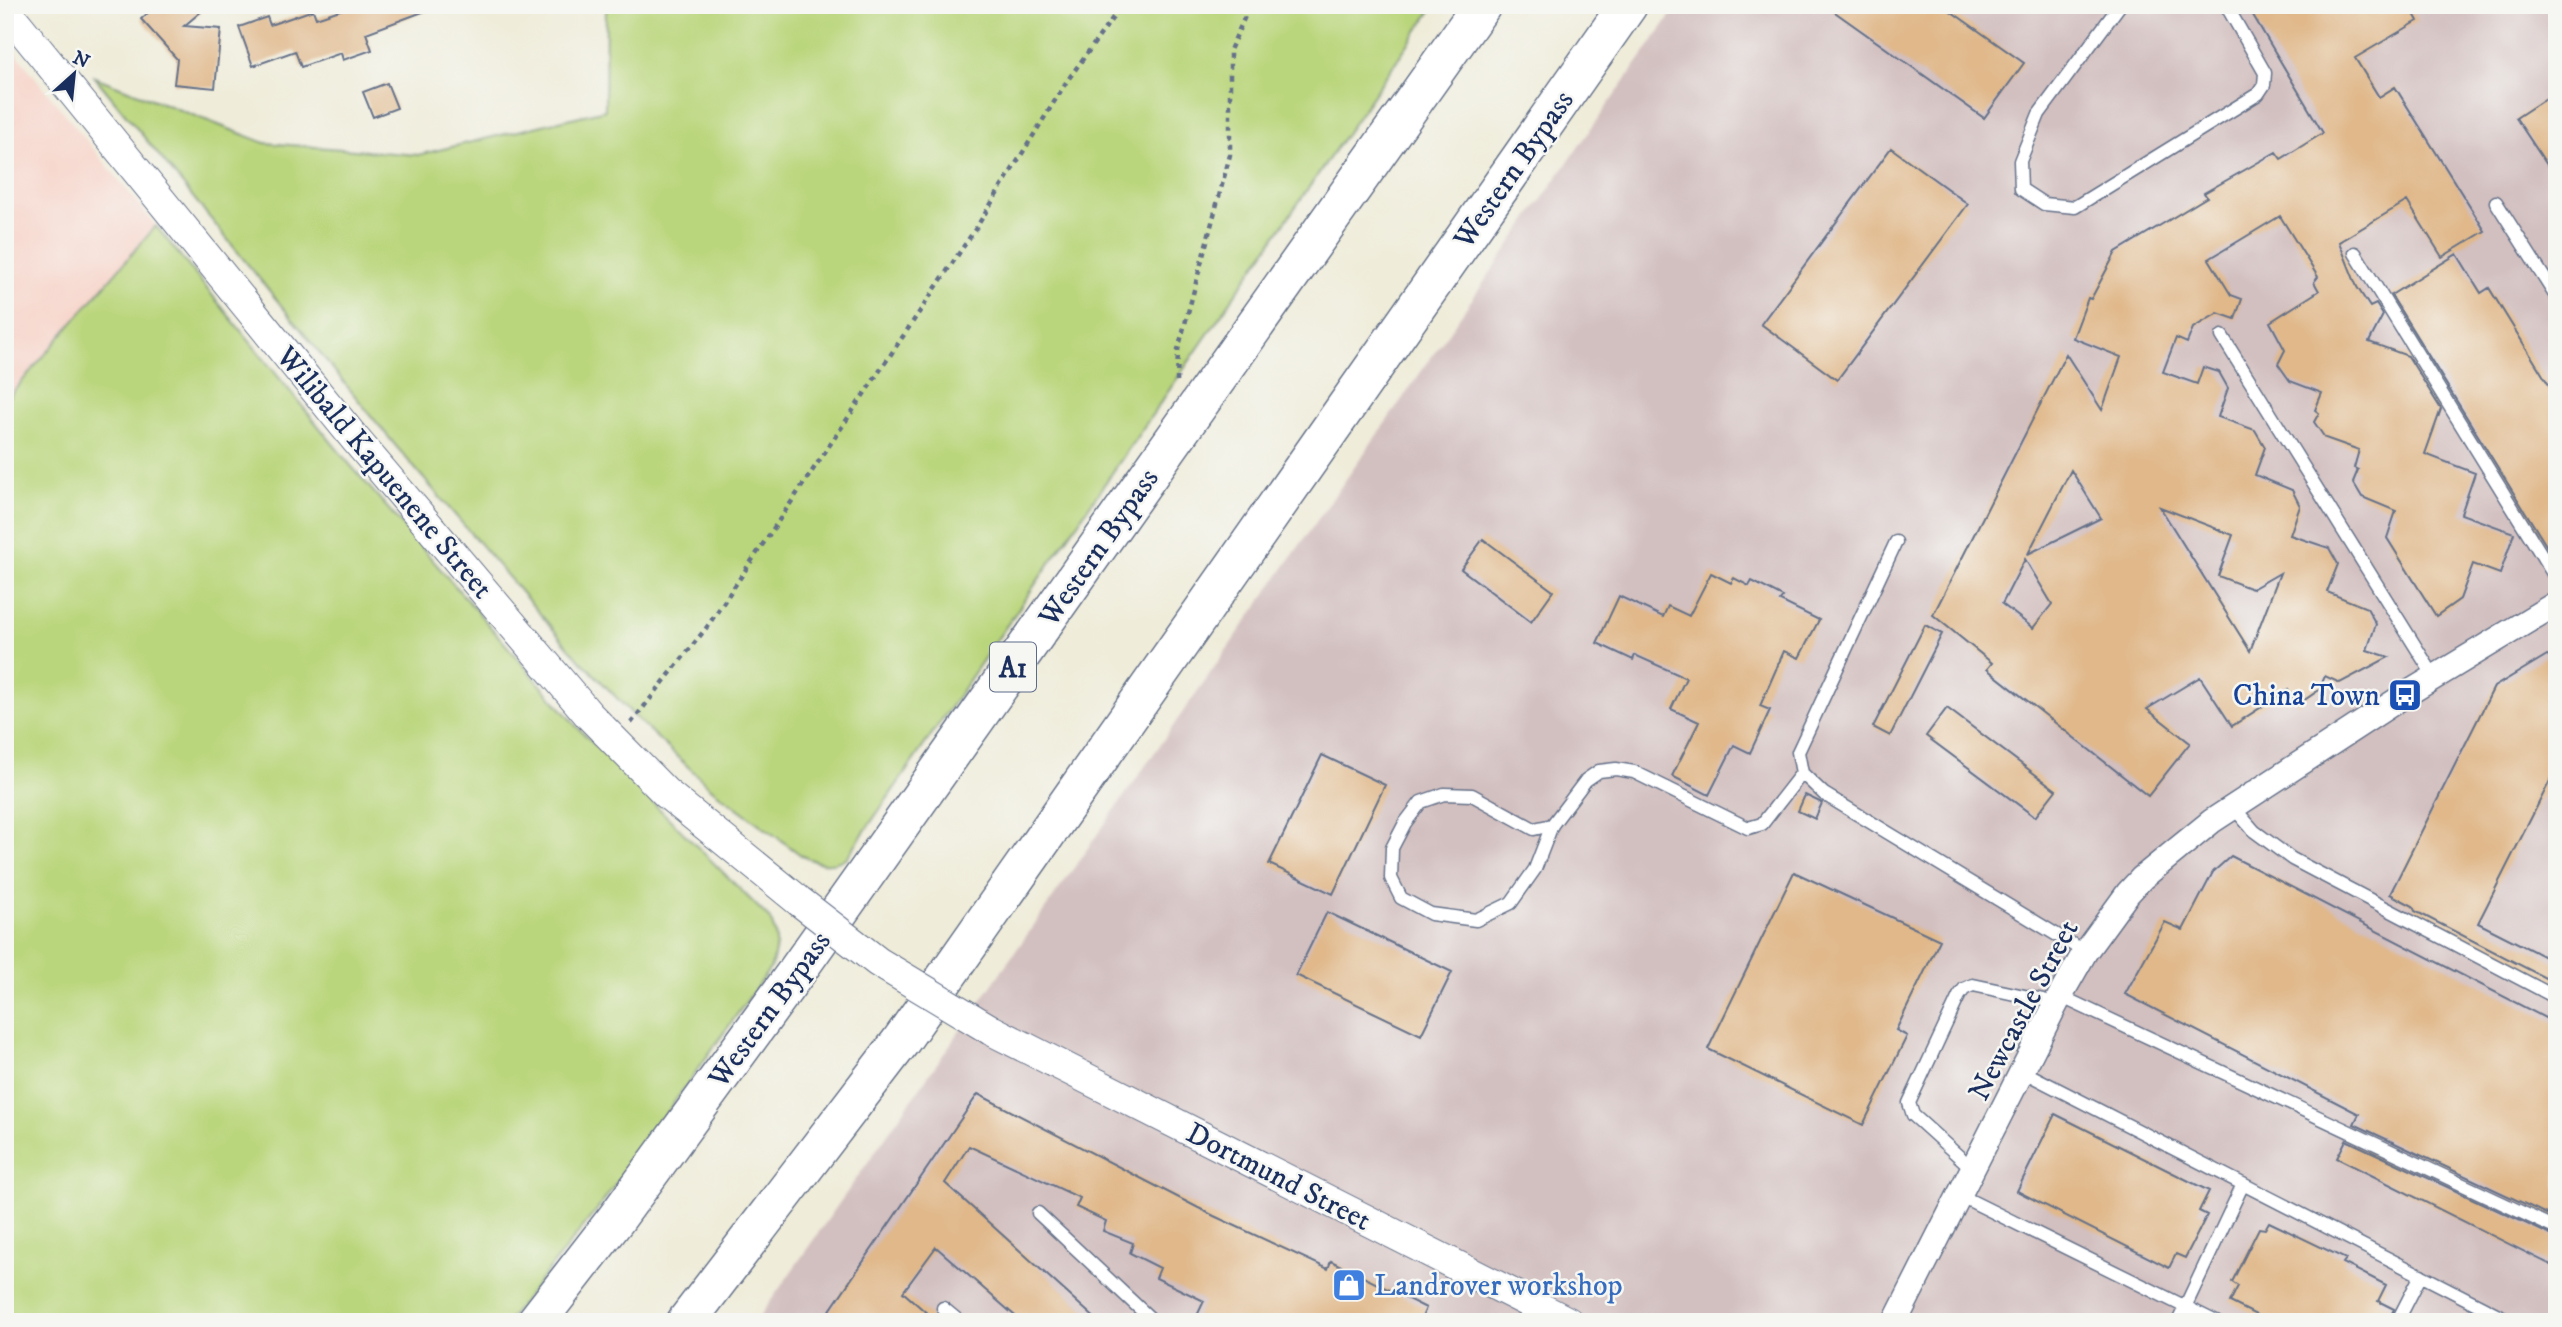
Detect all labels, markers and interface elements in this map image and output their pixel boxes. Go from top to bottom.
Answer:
north arrow [38,38,108,108]
text: N [69,46,94,74]
street label: Western Bypass [1445,84,1582,257]
street label: Wilibald Kapuenene Street [267,338,500,607]
street label: Western Bypass [1030,462,1167,635]
road number: A1 [990,642,1036,692]
bus stop icon: China Town [2386,676,2424,714]
place label: China Town [2233,678,2380,715]
street label: Newcastle Street [1961,914,2087,1107]
street label: Western Bypass [700,924,840,1096]
street label: Dortmund Street [1180,1115,1377,1240]
shop icon: Landrover workshop [1330,1266,1368,1304]
place label: Landrover workshop [1374,1268,1623,1305]

